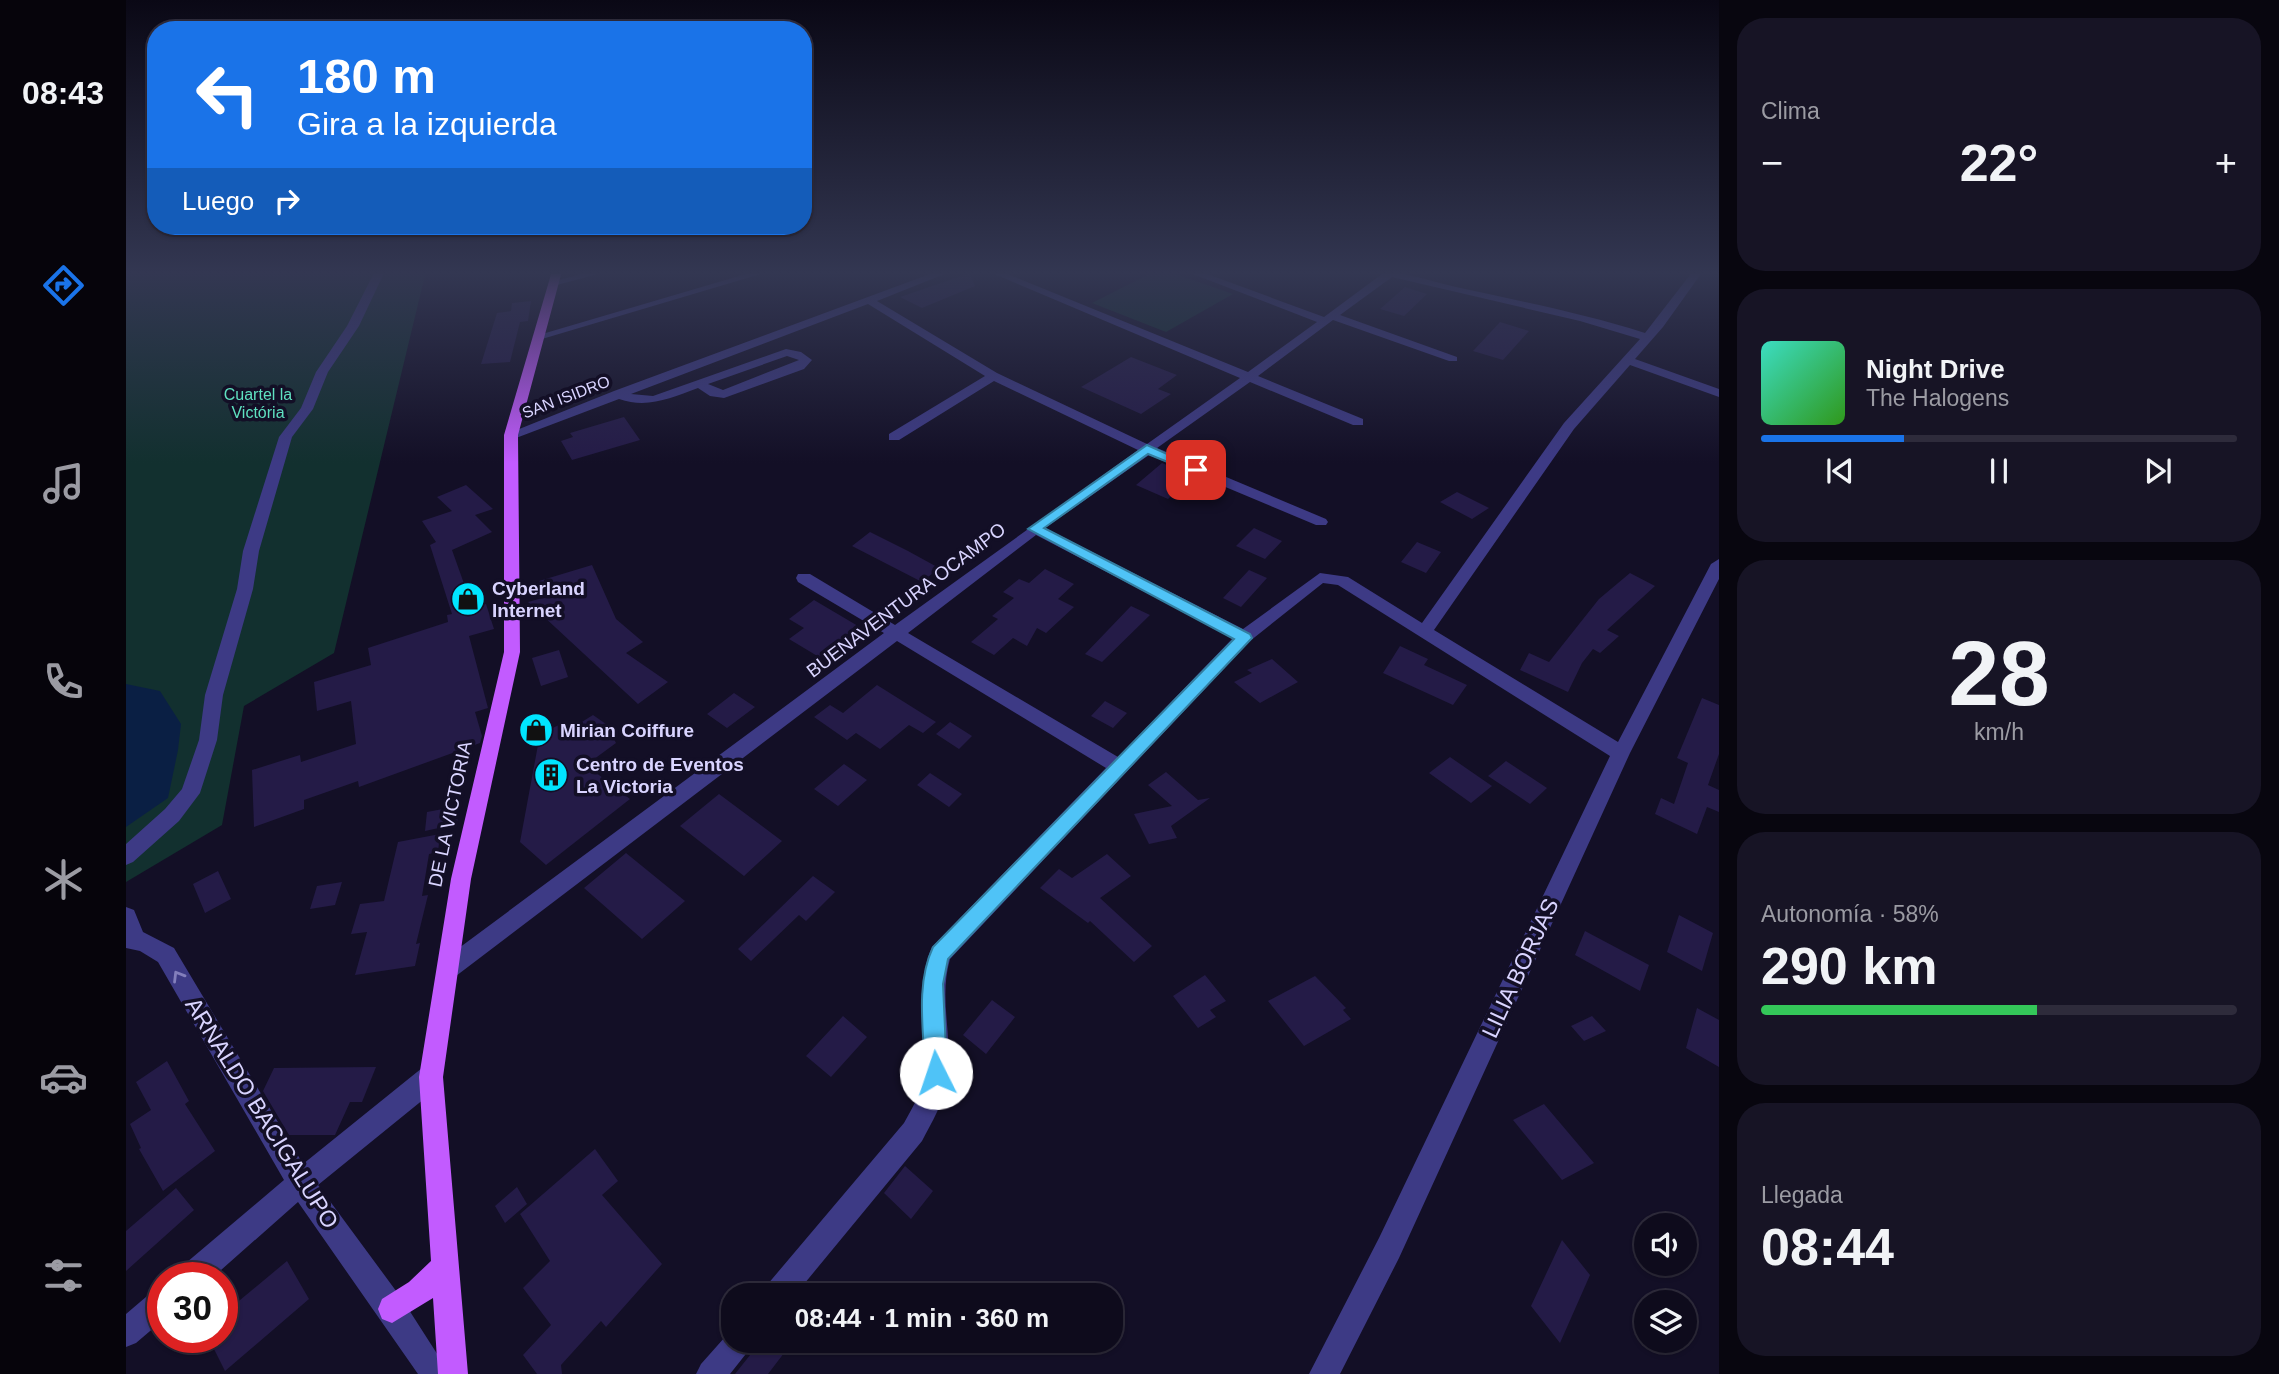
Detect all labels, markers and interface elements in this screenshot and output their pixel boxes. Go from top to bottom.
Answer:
icon: left [182,49,273,140]
text: 180 m [297,49,436,103]
text: 08:43 [22,75,104,111]
text: Clima [1761,98,1820,124]
text: Gira a la izquierda [297,106,557,142]
text: 22° [1960,134,2038,192]
text: − [1761,142,1783,184]
text: + [2215,142,2237,184]
icon: right [268,182,306,220]
text: Luego [182,186,254,216]
icon: directions [39,261,88,310]
text: Night Drive [1866,354,2005,384]
street label: SAN ISIDRO [520,372,612,422]
text: The Halogens [1866,385,2009,411]
park label: Cuartel la Victória [224,386,292,421]
pin [1166,440,1226,500]
icon: arrive [1177,451,1215,489]
icon: previous [1821,452,1859,490]
icon: pause [1980,452,2018,490]
icon: next [2139,452,2177,490]
icon: music [39,459,88,508]
street label: BUENAVENTURA OCAMPO [802,518,1010,682]
place label: Cyberland Internet [492,578,585,621]
shop icon: Cyberland Internet [449,580,487,618]
text: 28 [1948,623,2050,724]
icon: phone [39,657,88,706]
shop icon: Mirian Coiffure [517,711,555,749]
text: km/h [1974,719,2024,745]
place label: Mirian Coiffure [560,720,694,741]
street label: DE LA VICTORIA [424,739,476,889]
place label: Centro de Eventos La Victoria [576,754,744,797]
building icon: Centro de Eventos La Victoria [532,756,570,794]
icon: climate [39,855,88,904]
street label: LILIA BORJAS [1476,894,1564,1042]
text: Autonomía · 58% [1761,901,1939,927]
text: 290 km [1761,937,1937,995]
one-way arrow [173,971,186,984]
street label: ARNALDO BACIGALUPO [180,993,344,1233]
position arrow [899,1036,973,1110]
icon: car [39,1053,88,1102]
text: Llegada [1761,1182,1843,1208]
map controls [1634,1213,1697,1353]
button: sound [1634,1213,1697,1276]
text: 08:44 [1761,1218,1894,1276]
icon: filters [39,1251,88,1300]
speed limit sign: 30 [147,1262,238,1353]
button: layers [1634,1290,1697,1353]
text: 08:44 · 1 min · 360 m [795,1303,1049,1333]

